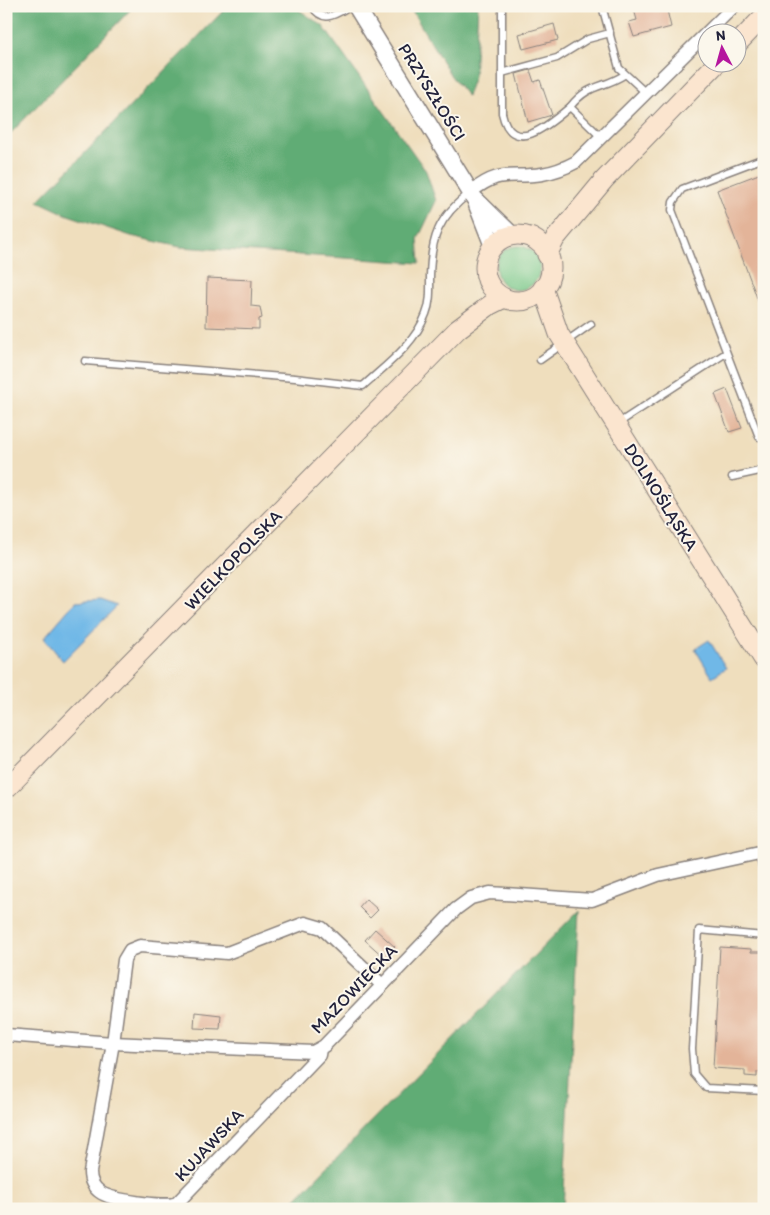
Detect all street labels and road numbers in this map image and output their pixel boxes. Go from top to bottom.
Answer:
street label: PRZYSZŁOŚCI [393,39,471,145]
street label: DOLNOŚLĄSKA [619,439,703,555]
street label: WIELKOPOLSKA [179,505,287,615]
street label: MAZOWIECKA [306,940,402,1038]
street label: KUJAWSKA [170,1104,249,1186]

